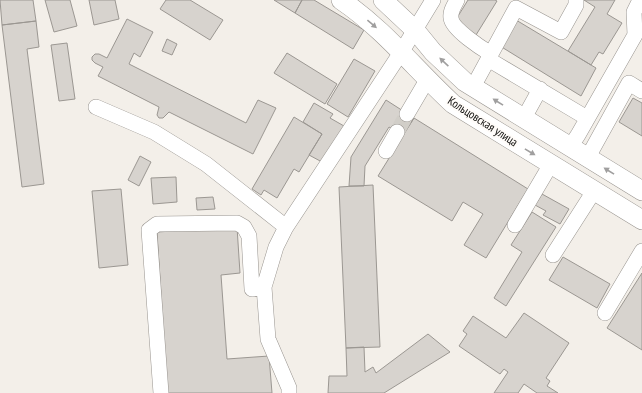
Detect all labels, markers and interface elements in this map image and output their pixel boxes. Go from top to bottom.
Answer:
one-way arrow [367,19,378,28]
one-way arrow [439,58,448,67]
street label: Кольцовская улица [445,93,521,149]
one-way arrow [492,99,504,106]
one-way arrow [525,148,535,156]
one-way arrow [603,167,615,174]

